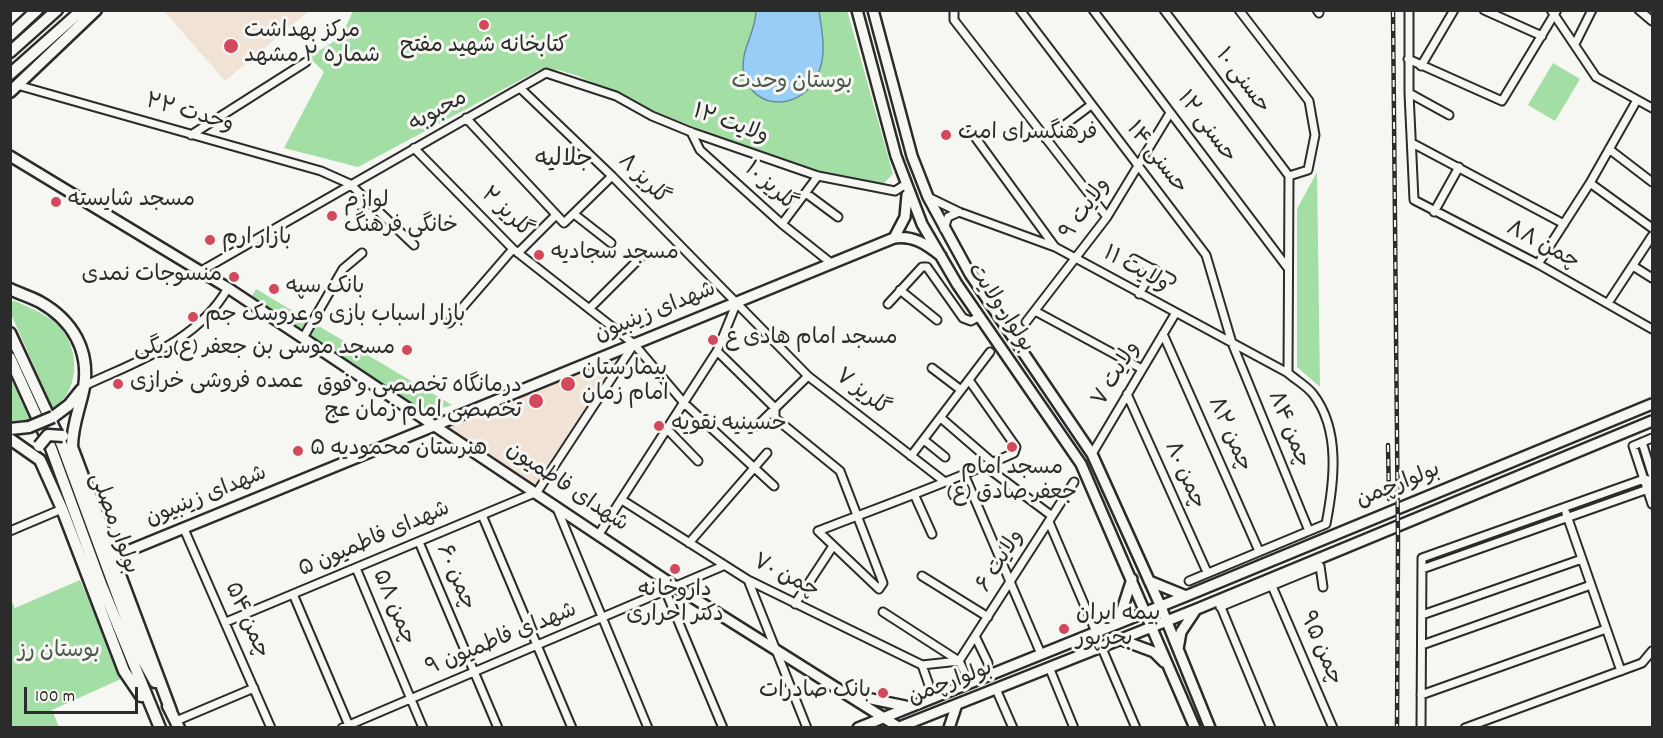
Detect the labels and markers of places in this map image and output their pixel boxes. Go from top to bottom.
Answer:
marker: کتابخانه شهید مفتح [477,18,491,32]
place label: مرکز بهداشت شماره ۲ مشهد [244,20,380,72]
place label: کتابخانه شهید مفتح [400,35,568,61]
marker: مرکز بهداشت شماره ۲ مشهد [222,37,240,55]
place label: فرهنگسرای امت [958,122,1097,148]
marker: فرهنگسرای امت [939,128,953,142]
place label: مسجد شایسته [68,189,195,215]
place label: لوازم خانگی فرهنگ [344,190,458,242]
marker: مسجد شایسته [49,195,63,209]
marker: لوازم خانگی فرهنگ [325,209,339,223]
place label: بازار ارم [222,227,291,253]
marker: بازار ارم [203,233,217,247]
place label: مسجد سجادیه [551,242,679,268]
marker: مسجد سجادیه [532,248,546,262]
place label: منسوجات نمدی [82,264,222,290]
marker: منسوجات نمدی [227,270,241,284]
place label: بانک سپه [286,276,364,302]
marker: بانک سپه [267,282,281,296]
place label: بازار اسباب بازی و عروسک جم [205,304,466,330]
marker: بازار اسباب بازی و عروسک جم [186,310,200,324]
place label: مسجد امام هادی ع [725,327,898,353]
marker: مسجد امام هادی ع [706,333,720,347]
place label: مسجد موسی بن جعفر (ع)ریگی [134,337,395,363]
marker: مسجد موسی بن جعفر (ع)ریگی [400,343,414,357]
place label: بیمارستان امام زمان [582,358,669,410]
place label: عمده فروشی خرازی [130,371,304,397]
place label: درمانگاه تخصصی و فوق تخصصی امام زمان عج [317,375,522,427]
marker: بیمارستان امام زمان [559,375,577,393]
marker: عمده فروشی خرازی [111,377,125,391]
marker: درمانگاه تخصصی و فوق تخصصی امام زمان عج [527,392,545,410]
place label: حسینیه نقویه [671,413,787,439]
marker: حسینیه نقویه [652,419,666,433]
place label: هنرستان محمودیه ۵ [310,438,487,464]
marker: مسجد امام جعفر صادق (ع) [1005,440,1019,454]
marker: هنرستان محمودیه ۵ [291,444,305,458]
place label: مسجد امام جعفر صادق (ع) [947,457,1077,508]
marker: داروخانه دکتر احراری [668,562,682,576]
place label: داروخانه دکتر احراری [626,579,724,630]
place label: بيمه ايران بحرپور [1076,603,1160,654]
marker: بيمه ايران بحرپور [1057,622,1071,636]
place label: بانک صادرات [759,680,871,706]
marker: بانک صادرات [876,686,890,700]

